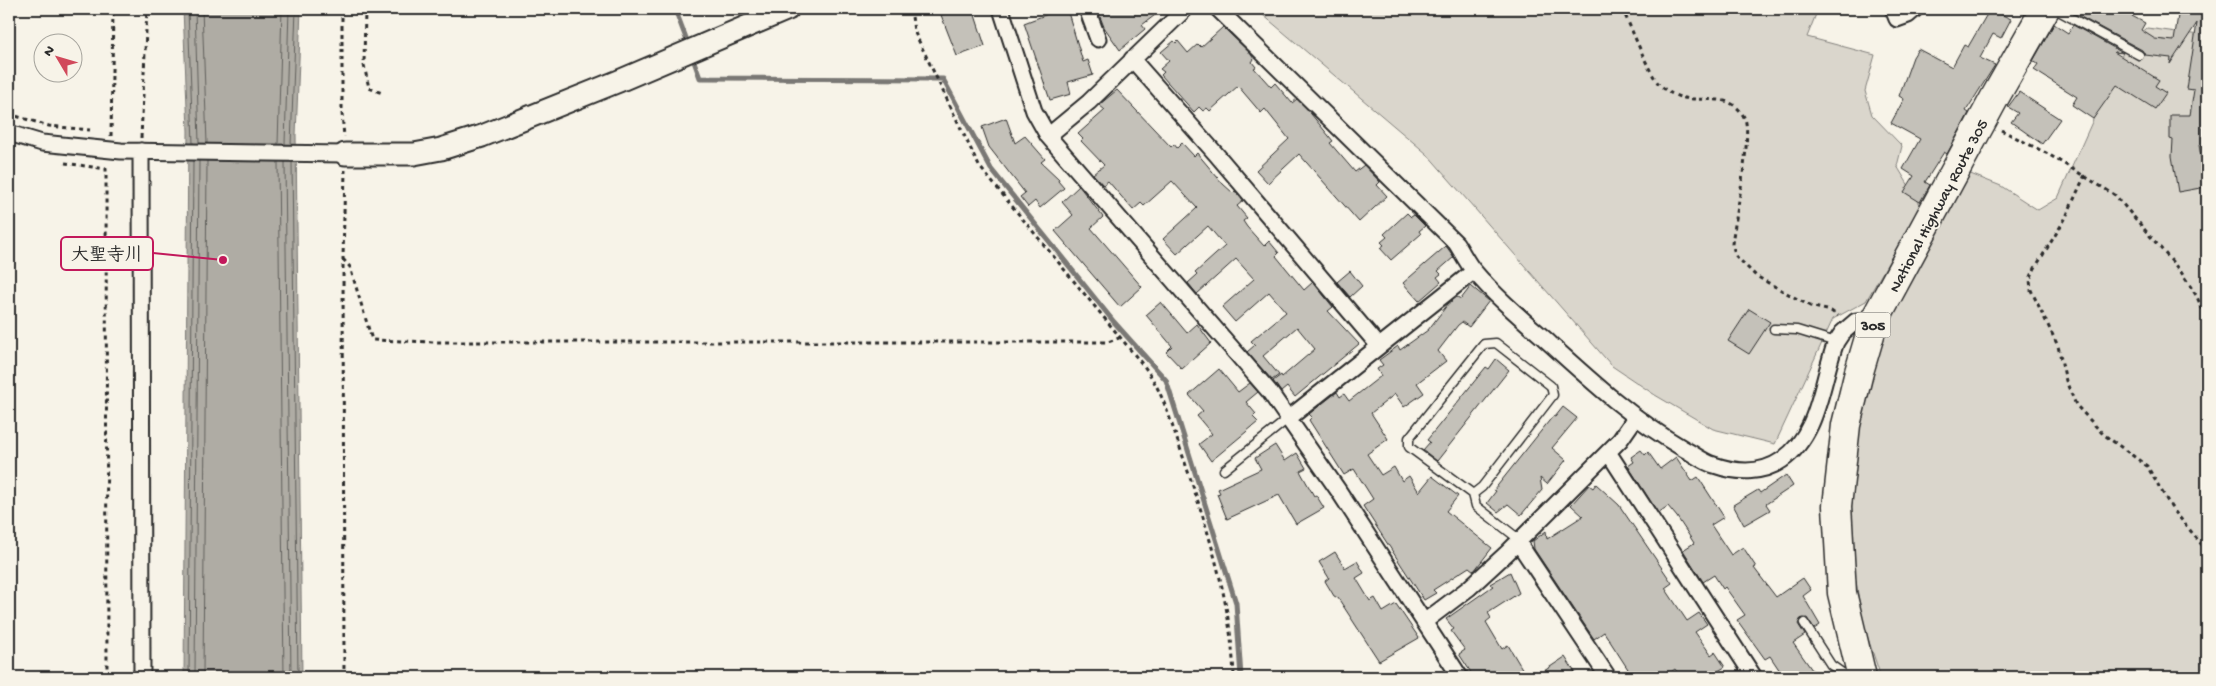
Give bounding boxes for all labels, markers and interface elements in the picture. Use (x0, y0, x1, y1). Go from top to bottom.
north arrow (32, 32, 82, 82)
text: N (40, 43, 59, 60)
street label: National Highway Route 305 (1886, 117, 1994, 296)
callout: 大聖寺川 (61, 237, 153, 270)
text: 大聖寺川 (71, 245, 143, 267)
road number: 305 (1856, 312, 1890, 338)

